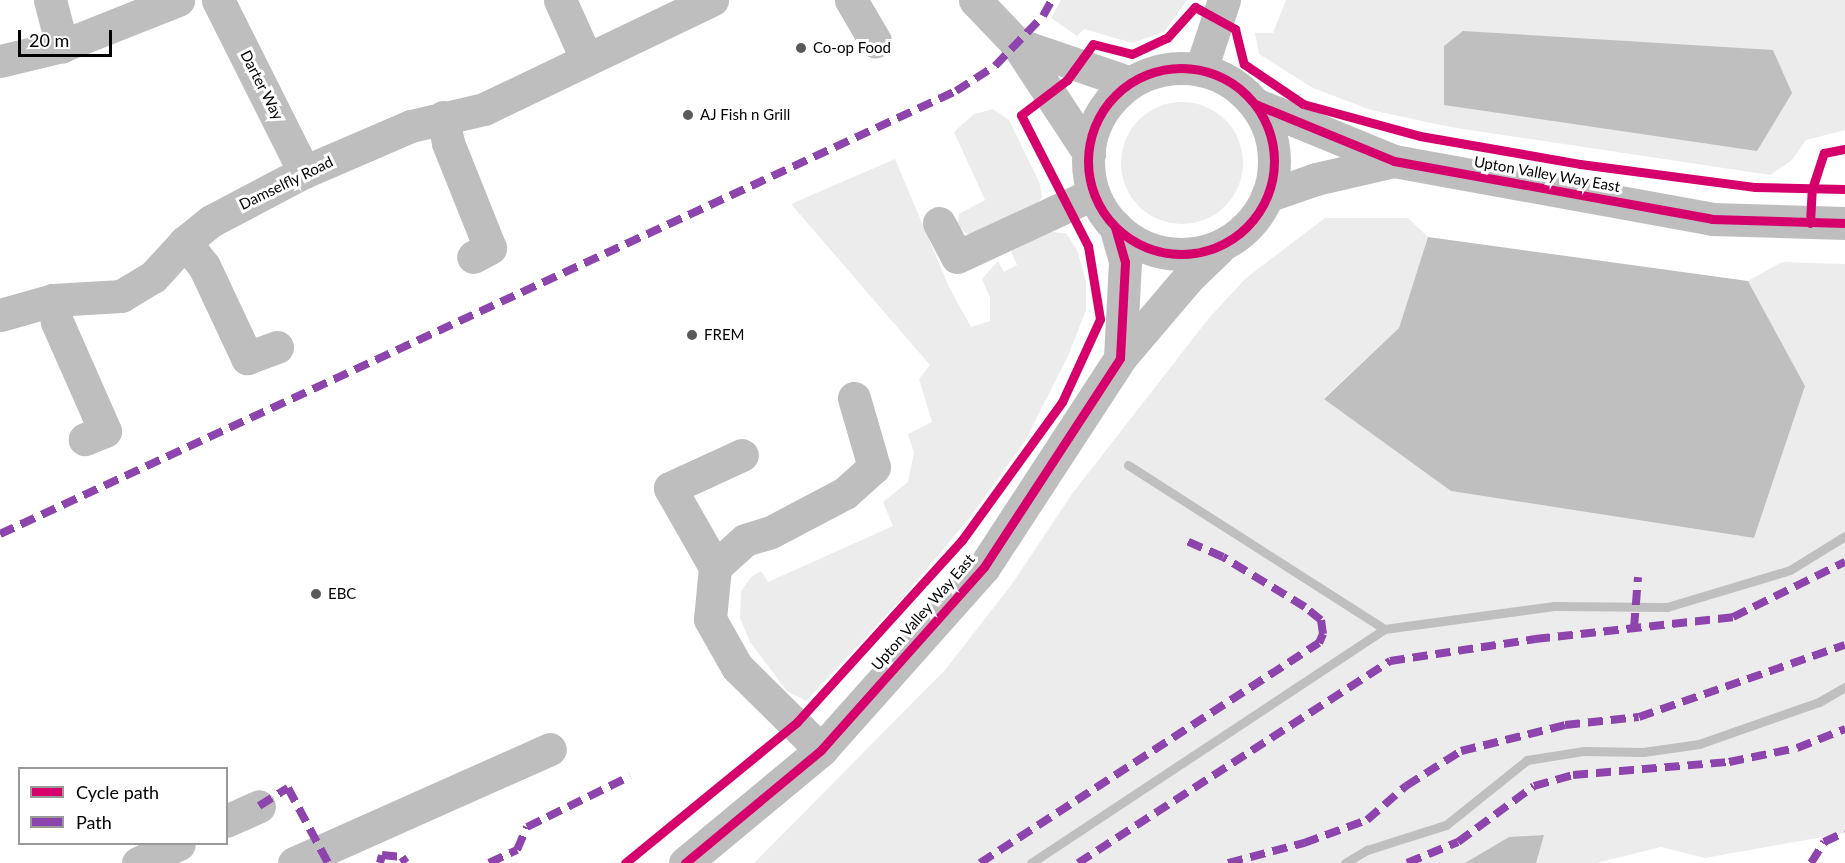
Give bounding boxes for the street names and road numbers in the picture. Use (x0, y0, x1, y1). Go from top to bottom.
street label: Darter Way (237, 47, 287, 123)
street label: Damselfly Road (236, 152, 336, 214)
street label: Upton Valley Way East (1472, 152, 1622, 196)
street label: Upton Valley Way East (867, 550, 979, 674)

